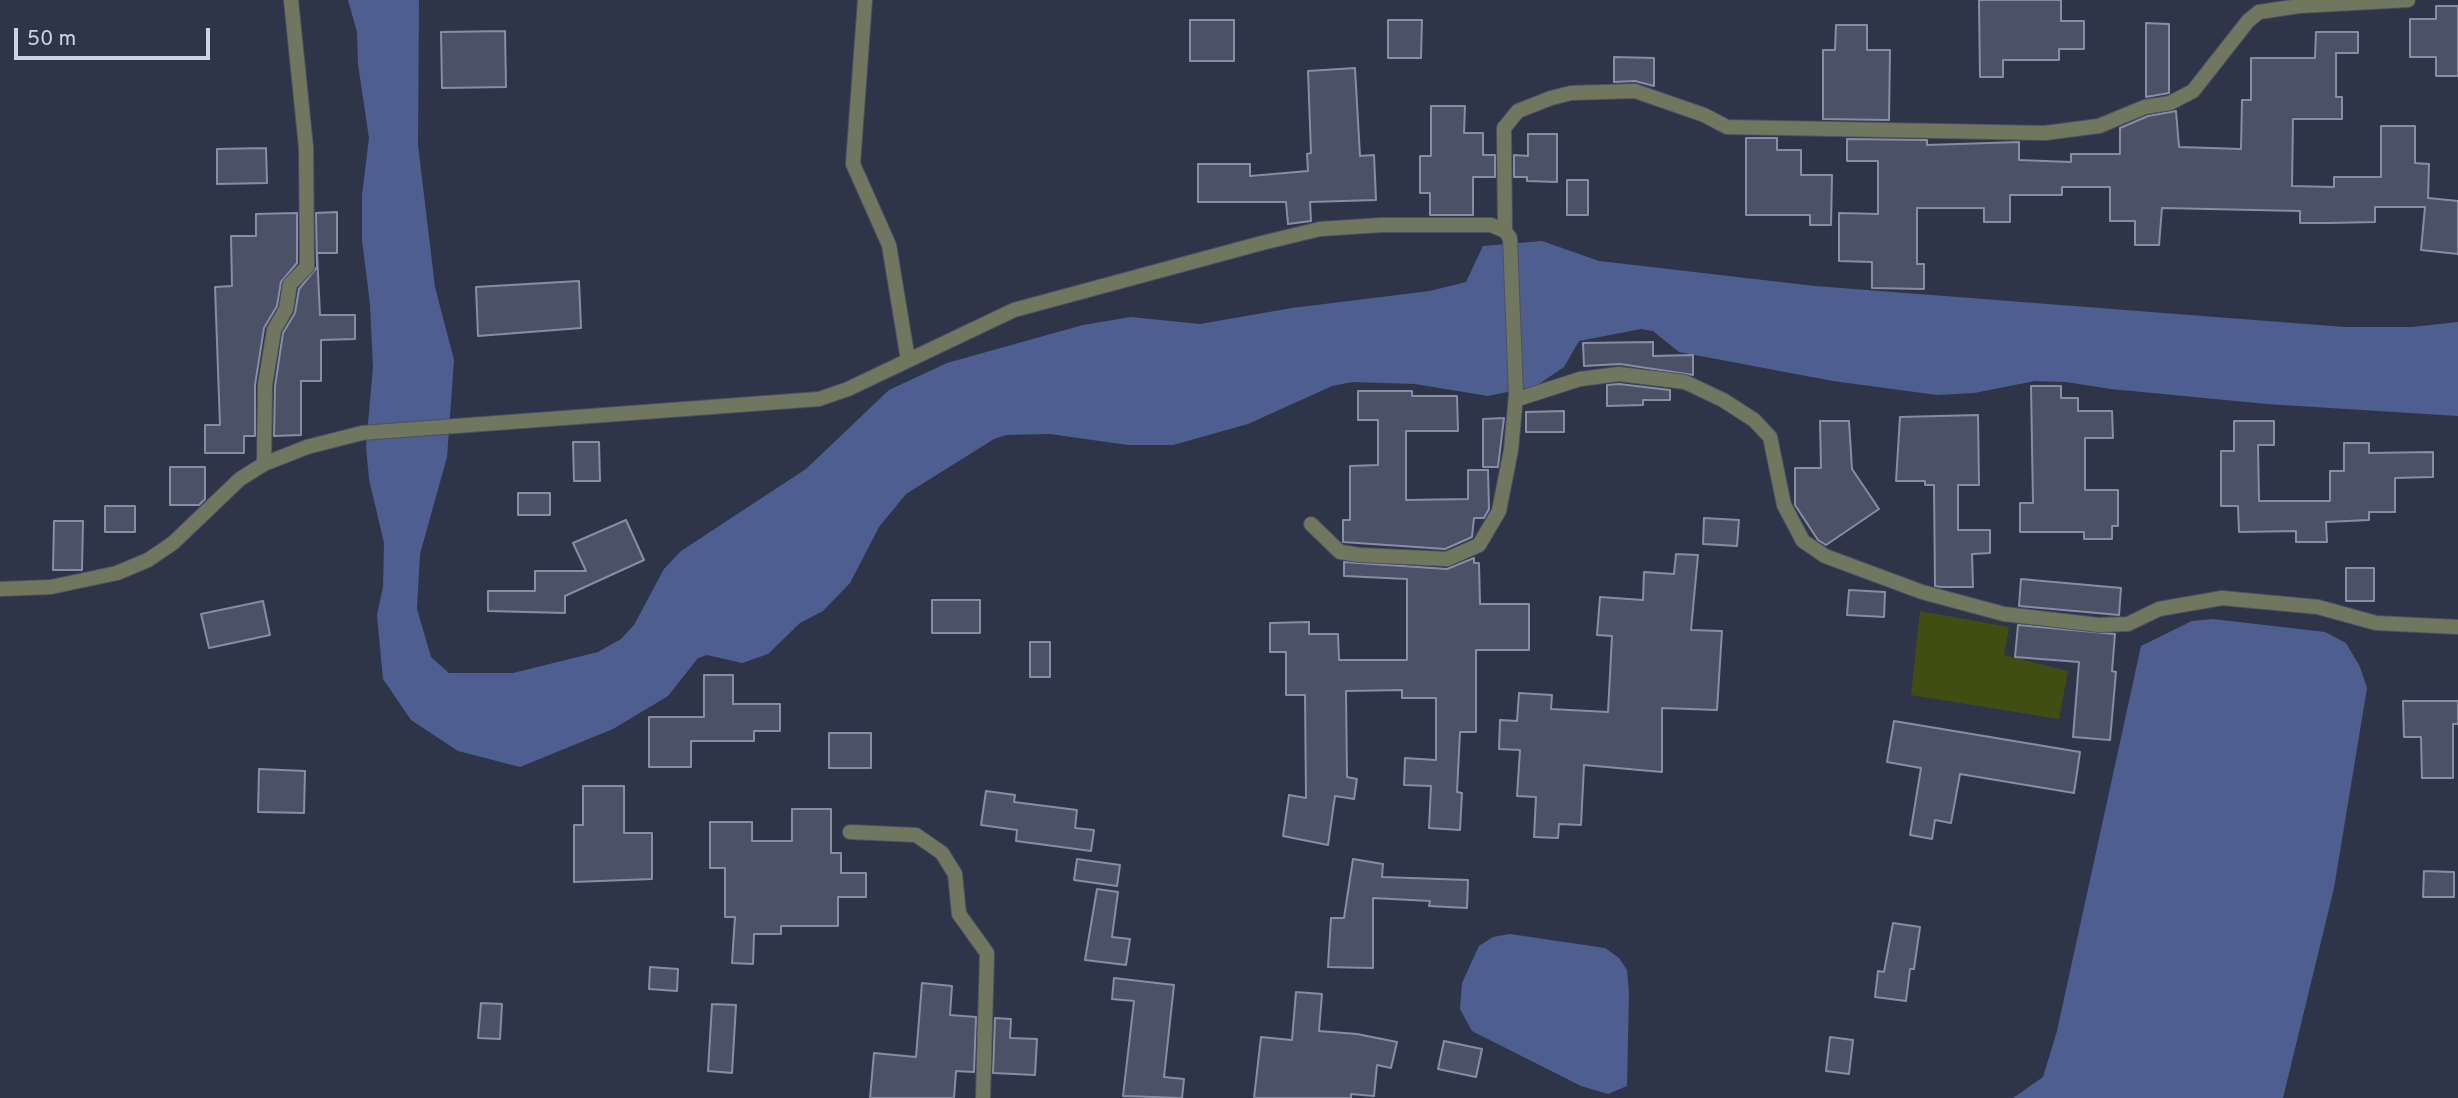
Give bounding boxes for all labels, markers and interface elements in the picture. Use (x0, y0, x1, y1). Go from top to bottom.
scale bar (18, 14, 214, 58)
text: 50 m (27, 26, 76, 53)

